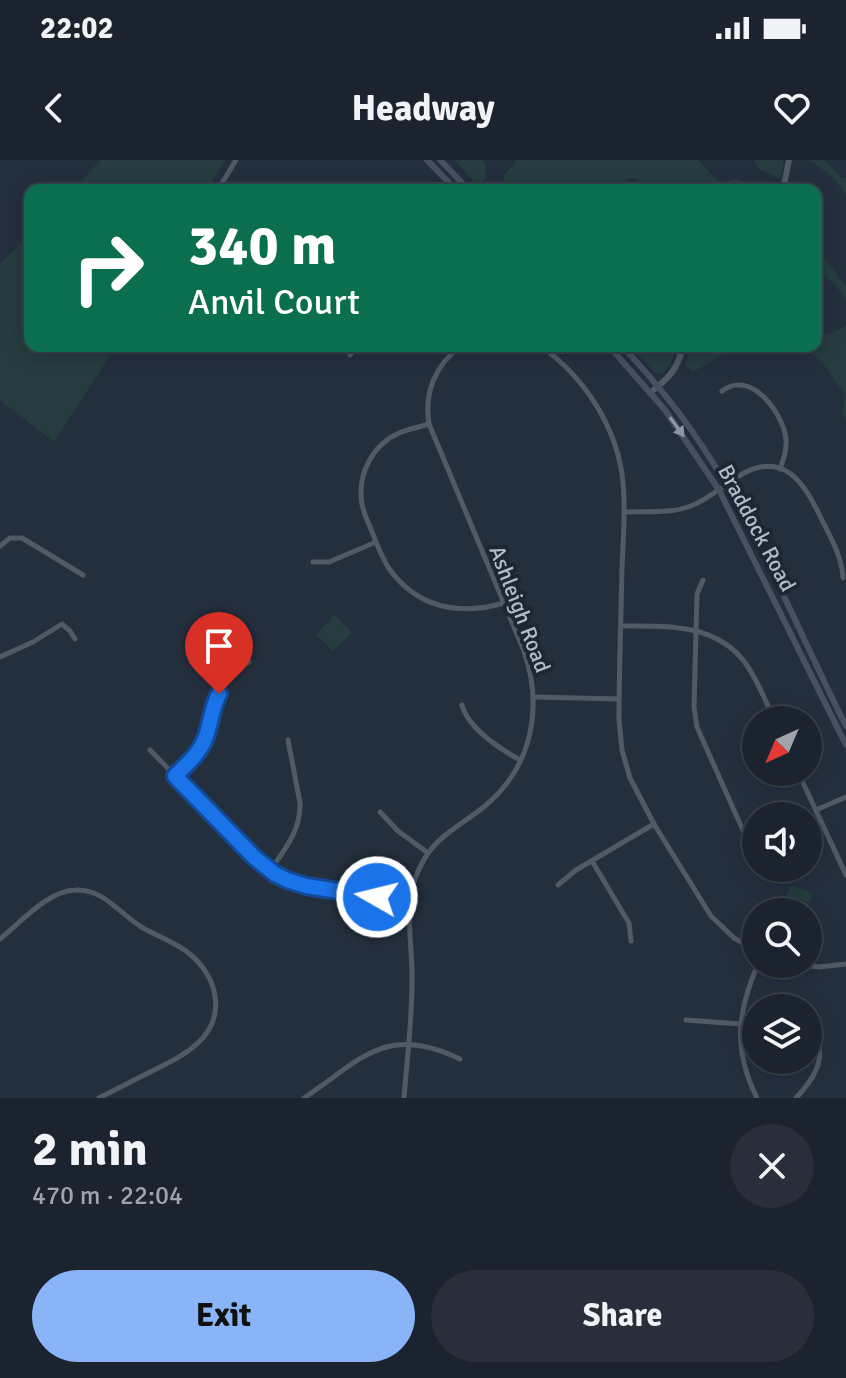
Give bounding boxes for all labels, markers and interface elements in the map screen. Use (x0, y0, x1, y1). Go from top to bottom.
text: 22:02 (40, 10, 114, 47)
icon: back (32, 86, 76, 130)
text: Headway (351, 86, 495, 131)
icon: heart (770, 86, 814, 130)
text: 340 m (188, 211, 336, 280)
icon: right (56, 216, 160, 320)
text: Anvil Court (188, 280, 360, 325)
one-way arrow (669, 416, 685, 438)
street label: Braddock Road (712, 460, 802, 596)
street label: Ashleigh Road (483, 542, 557, 676)
pin (185, 612, 253, 694)
icon: arrive (197, 624, 241, 668)
north arrow (742, 706, 822, 786)
map controls (742, 706, 822, 1074)
button: sound (742, 802, 822, 882)
position arrow (335, 855, 419, 939)
button: search (742, 898, 822, 978)
button: layers (742, 994, 822, 1074)
text: 2 min (32, 1120, 148, 1179)
button: close (730, 1124, 814, 1208)
text: 470 m · 22:04 (32, 1180, 183, 1212)
button: Exit (32, 1270, 415, 1362)
button: Share (431, 1270, 814, 1362)

